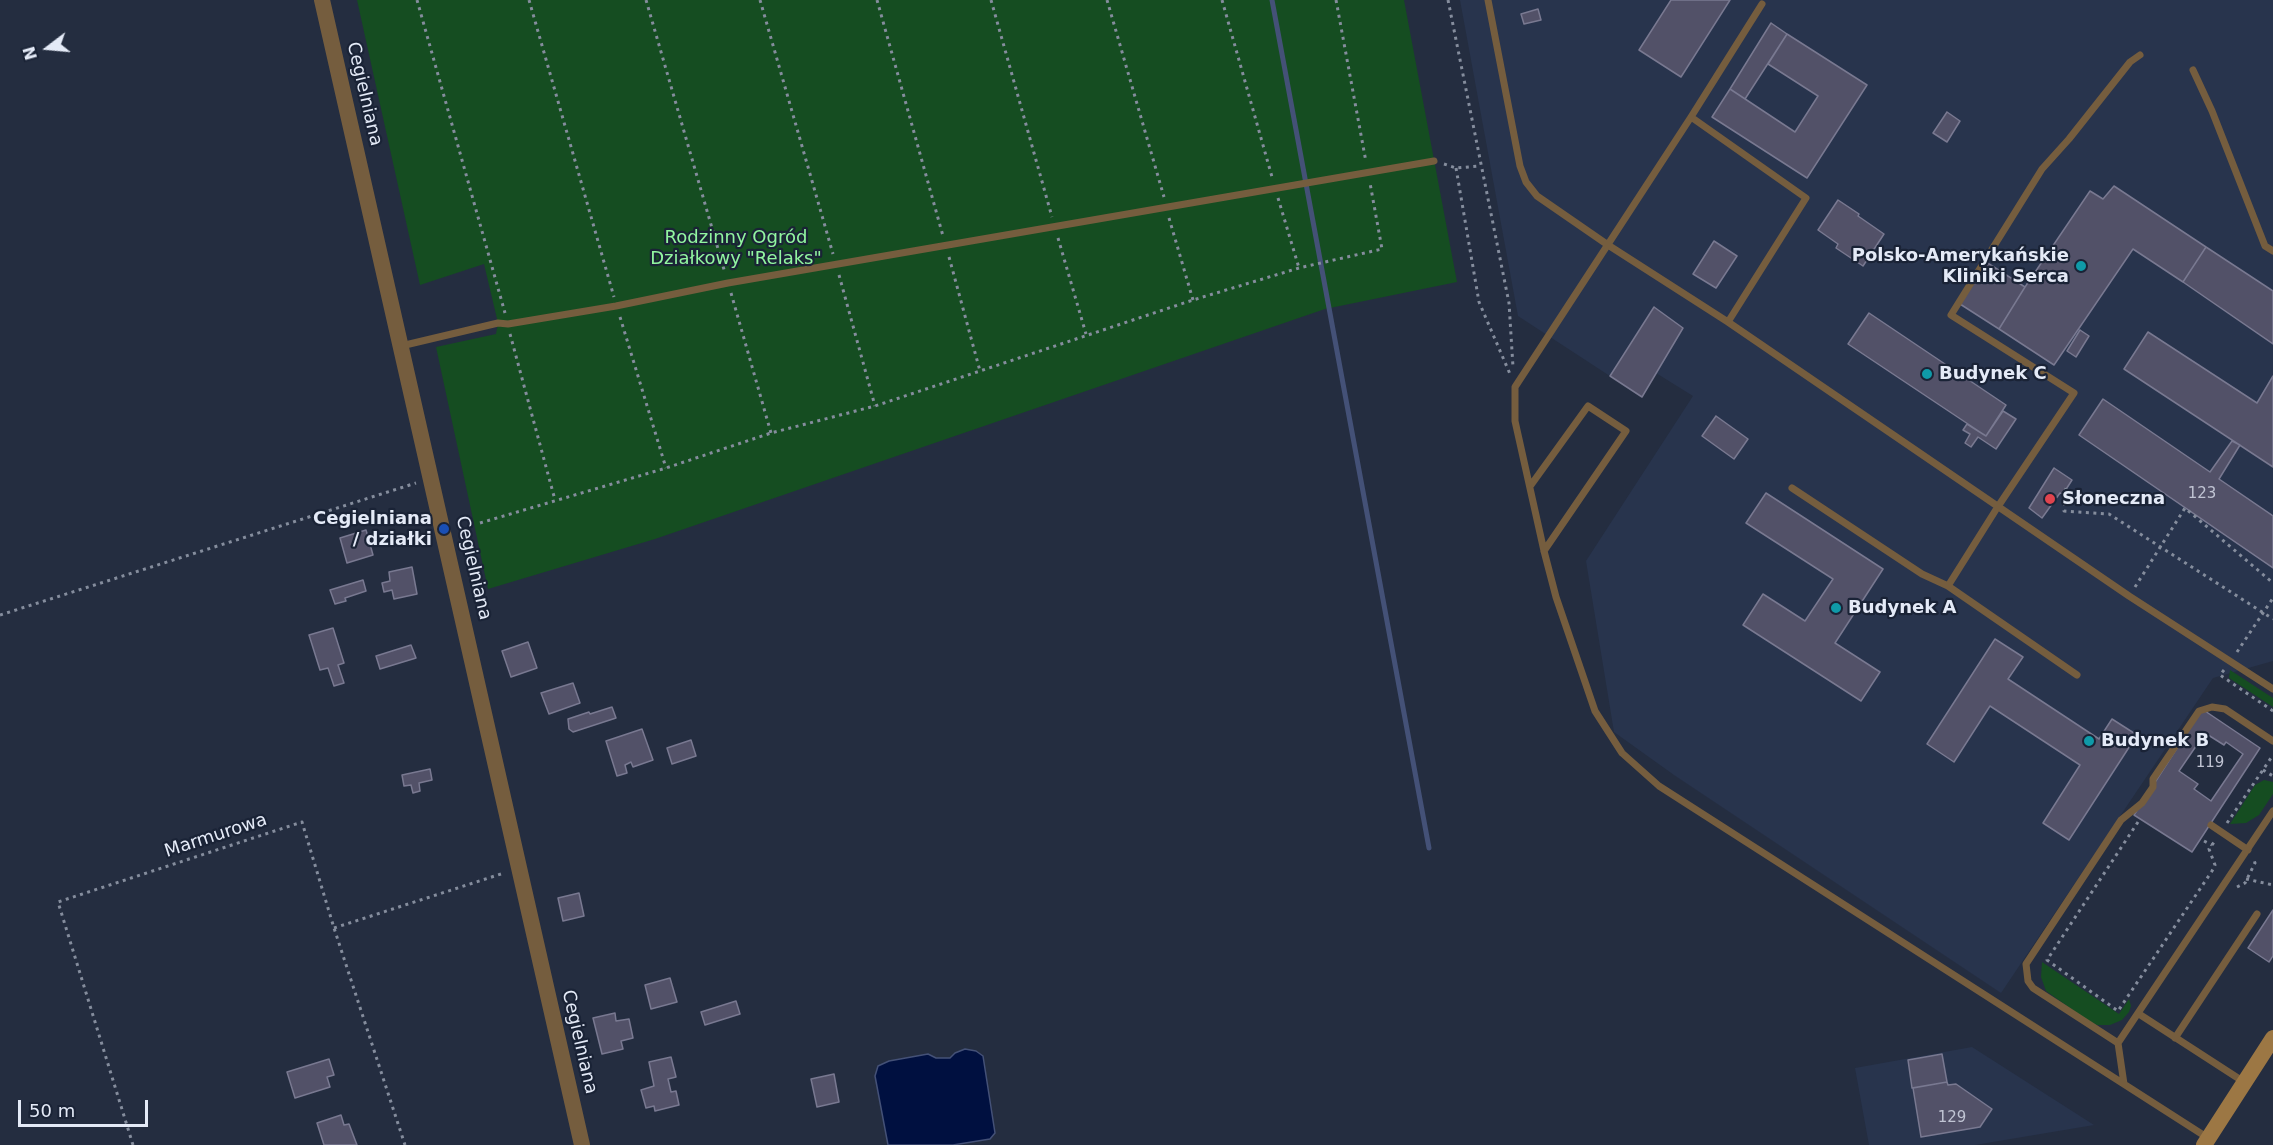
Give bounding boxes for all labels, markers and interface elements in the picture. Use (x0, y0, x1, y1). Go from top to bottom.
north arrow (18, 18, 78, 78)
street label: Cegielniana (342, 40, 386, 148)
text: N (19, 44, 41, 62)
park label: Rodzinny Ogród Działkowy "Relaks" (650, 227, 822, 270)
place label: Polsko-Amerykańskie Kliniki Serca (1852, 245, 2069, 288)
marker: Polsko-Amerykańskie Kliniki Serca (2074, 259, 2088, 273)
place label: Budynek C (1939, 363, 2047, 385)
marker: Budynek C (1920, 367, 1934, 381)
house number: 123 (2188, 485, 2216, 503)
place label: Słoneczna (2062, 488, 2165, 510)
marker: Słoneczna (2043, 492, 2057, 506)
place label: Cegielniana / działki (313, 508, 432, 550)
street label: Cegielniana (451, 514, 495, 622)
marker: Cegielniana / działki (437, 522, 451, 536)
place label: Budynek A (1848, 597, 1956, 619)
marker: Budynek A (1829, 601, 1843, 615)
place label: Budynek B (2101, 730, 2209, 752)
marker: Budynek B (2082, 734, 2096, 748)
house number: 119 (2196, 754, 2224, 772)
street label: Marmurowa (162, 809, 270, 863)
street label: Cegielniana (557, 988, 601, 1096)
scale bar (21, 1088, 152, 1126)
text: 50 m (29, 1100, 75, 1121)
house number: 129 (1938, 1109, 1966, 1127)

